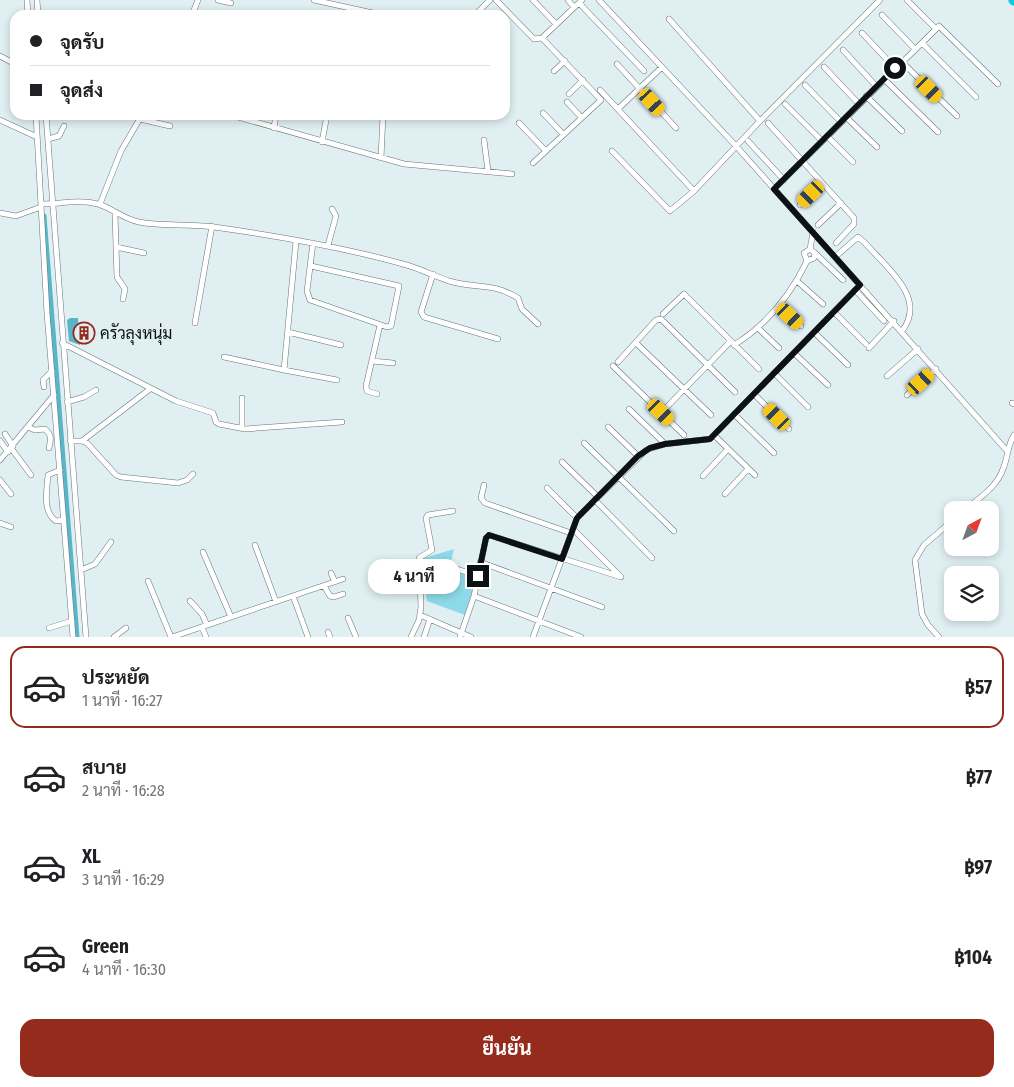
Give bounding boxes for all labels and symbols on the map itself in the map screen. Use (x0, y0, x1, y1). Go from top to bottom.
route start (884, 57, 906, 79)
car (913, 73, 944, 105)
car (636, 86, 667, 118)
car (795, 178, 826, 210)
car (773, 300, 806, 332)
building icon: ครัวลุงหนุ่ม (72, 321, 96, 345)
place label: ครัวลุงหนุ่ม (100, 323, 172, 345)
car (904, 366, 937, 398)
car (644, 396, 677, 428)
car (761, 401, 792, 433)
north arrow (944, 501, 999, 556)
callout: 4 นาที (368, 558, 460, 594)
route end (467, 565, 489, 587)

